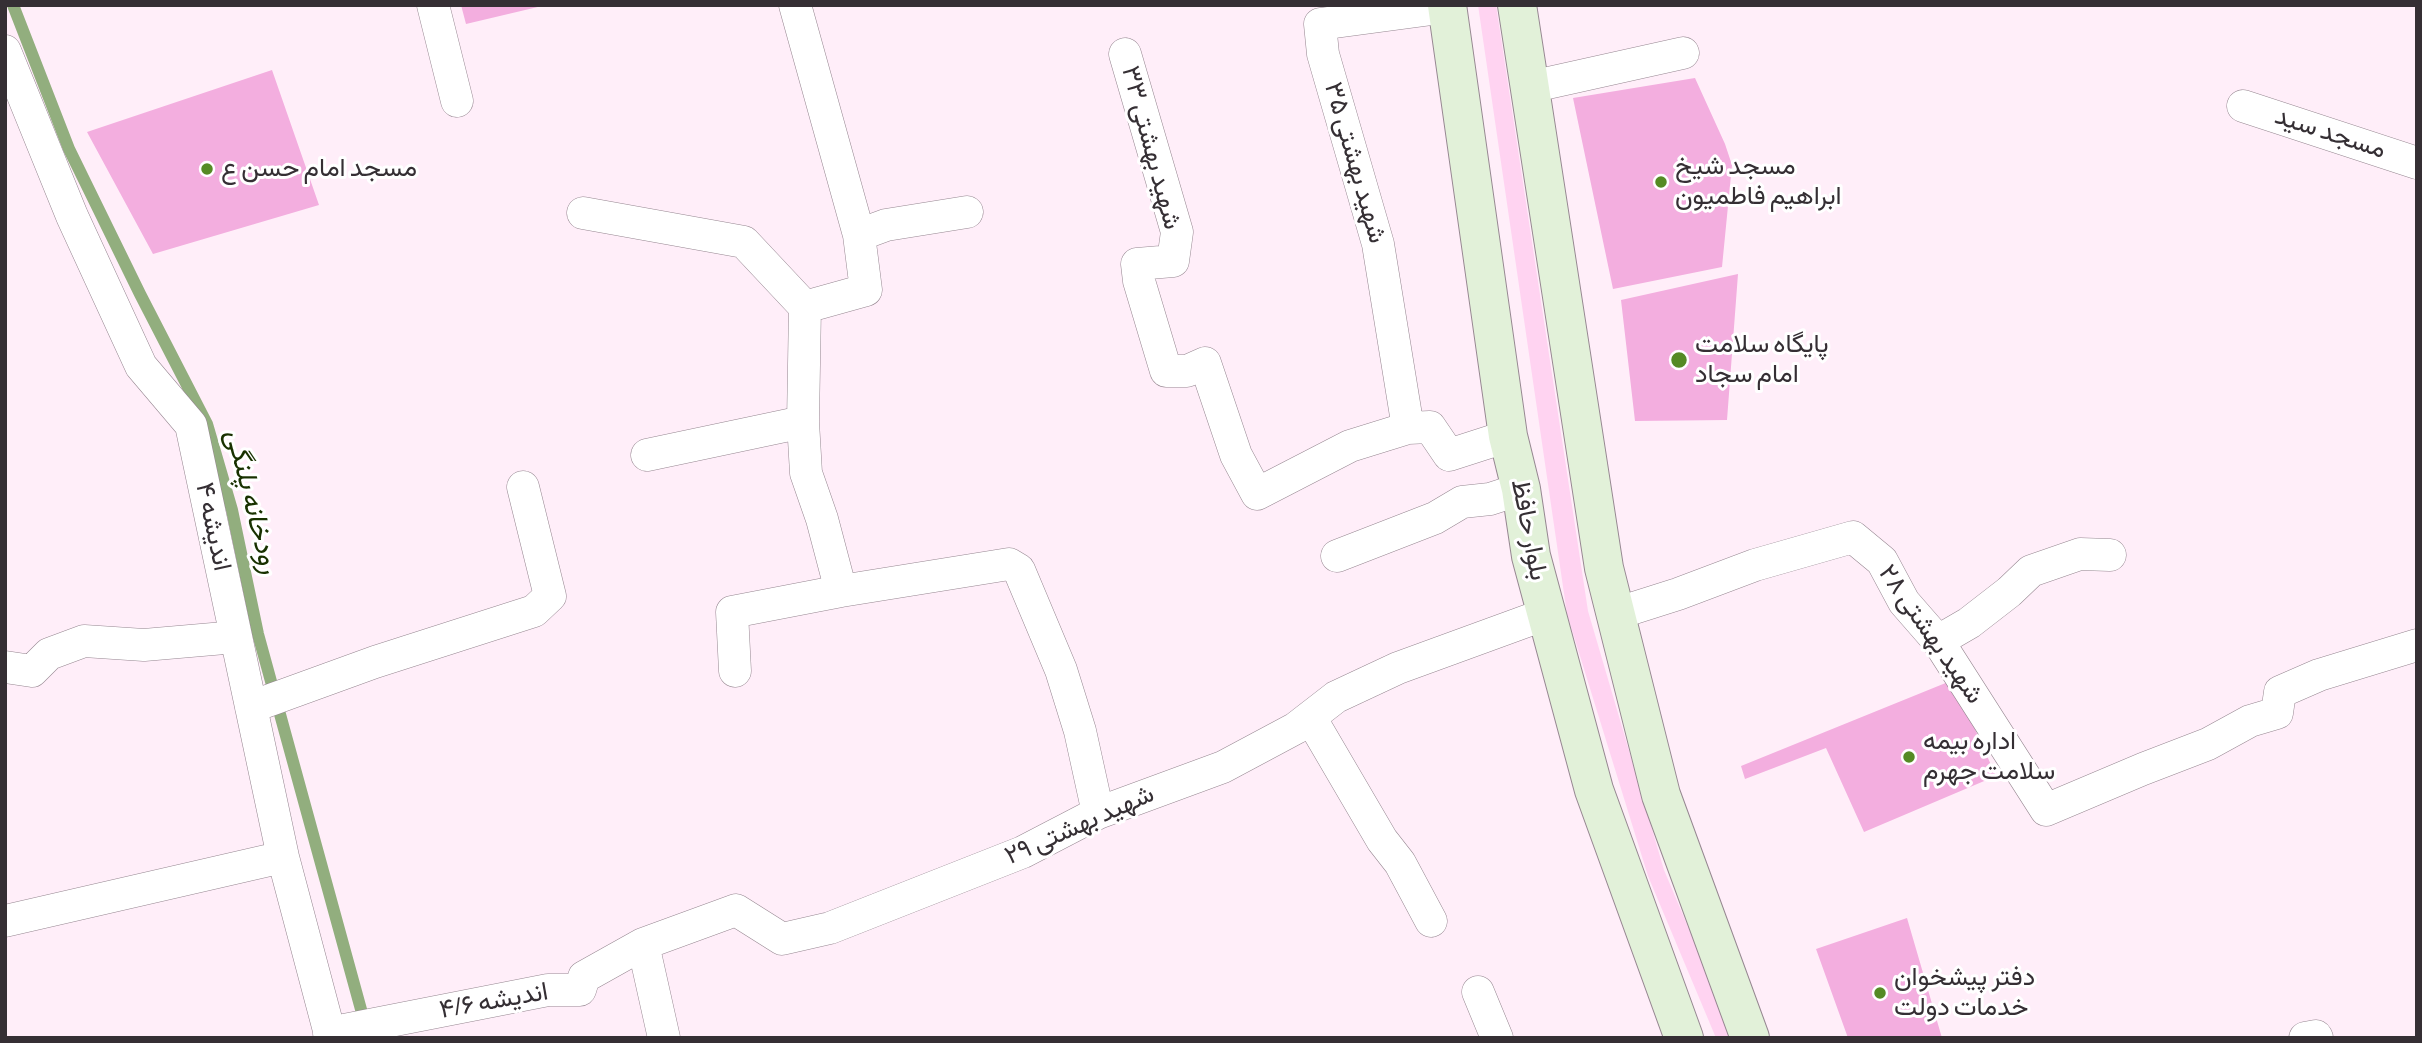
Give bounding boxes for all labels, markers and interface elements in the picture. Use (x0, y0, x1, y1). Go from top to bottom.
street label: شهید بهشتی ۳۳ (1113, 63, 1187, 233)
street label: شهید بهشتی ۳۵ (1316, 79, 1392, 247)
street label: مسجد سید (2270, 101, 2390, 167)
place label: مسجد شیخ ابراهیم فاطمیون (1675, 151, 1842, 212)
place label: مسجد امام حسن ع (221, 153, 417, 185)
marker: مسجد امام حسن ع (199, 161, 215, 177)
marker: مسجد شیخ ابراهیم فاطمیون (1653, 174, 1669, 190)
place label: پایگاه سلامت امام سجاد (1695, 329, 1829, 390)
marker: پایگاه سلامت امام سجاد (1669, 350, 1689, 370)
water label: رودخانه پلنگی (217, 426, 285, 578)
street label: بلوار حافظ (1503, 477, 1553, 583)
street label: اندیشه ۴ (187, 480, 237, 574)
street label: شهید بهشتی ۲۸ (1871, 559, 1989, 711)
place label: اداره بیمه سلامت جهرم (1923, 726, 2055, 788)
marker: اداره بیمه سلامت جهرم (1901, 749, 1917, 765)
street label: شهید بهشتی ۲۹ (1001, 779, 1159, 873)
place label: دفتر پیشخوان خدمات دولت (1894, 962, 2035, 1024)
street label: اندیشه ۴/۶ (437, 977, 551, 1027)
marker: دفتر پیشخوان خدمات دولت (1872, 985, 1888, 1001)

